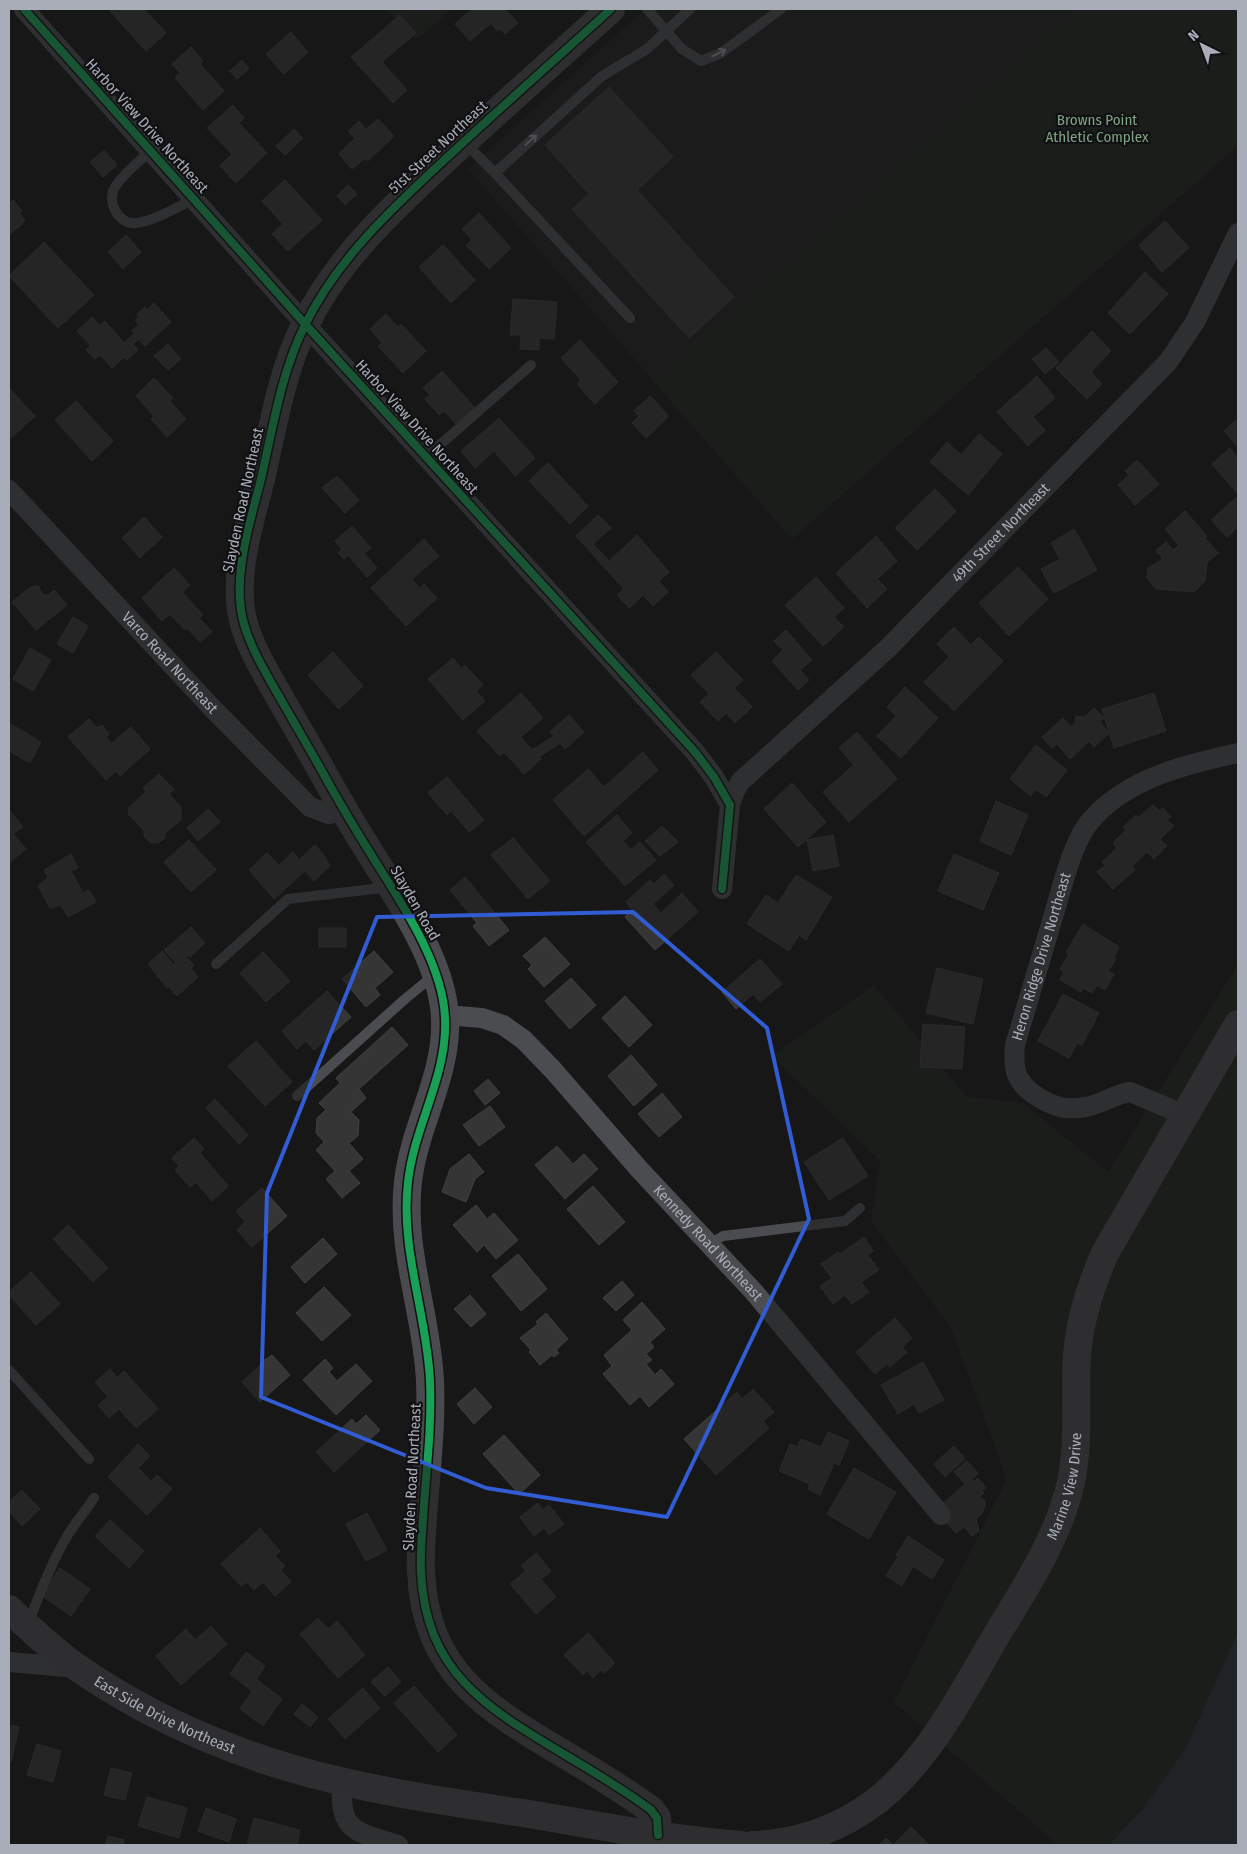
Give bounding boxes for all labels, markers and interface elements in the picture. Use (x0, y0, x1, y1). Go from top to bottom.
north arrow (1177, 20, 1227, 70)
text: N (1185, 27, 1202, 45)
one-way arrow (711, 48, 726, 58)
street label: Harbor View Drive Northeast (82, 55, 212, 197)
street label: 51st Street Northeast (385, 97, 491, 197)
park label: Browns Point Athletic Complex (1045, 111, 1149, 146)
one-way arrow (524, 134, 537, 146)
street label: Harbor View Drive Northeast (352, 356, 482, 498)
street label: Slayden Road Northeast (219, 426, 267, 574)
street label: 49th Street Northeast (948, 479, 1053, 586)
street label: Varco Road Northeast (118, 608, 222, 717)
street label: Slayden Road (386, 863, 444, 943)
street label: Heron Ridge Drive Northeast (1008, 870, 1075, 1043)
street label: Kennedy Road Northeast (649, 1181, 767, 1305)
street label: Slayden Road Northeast (399, 1403, 425, 1551)
street label: Marine View Drive (1043, 1432, 1085, 1543)
street label: East Side Drive Northeast (91, 1672, 238, 1758)

